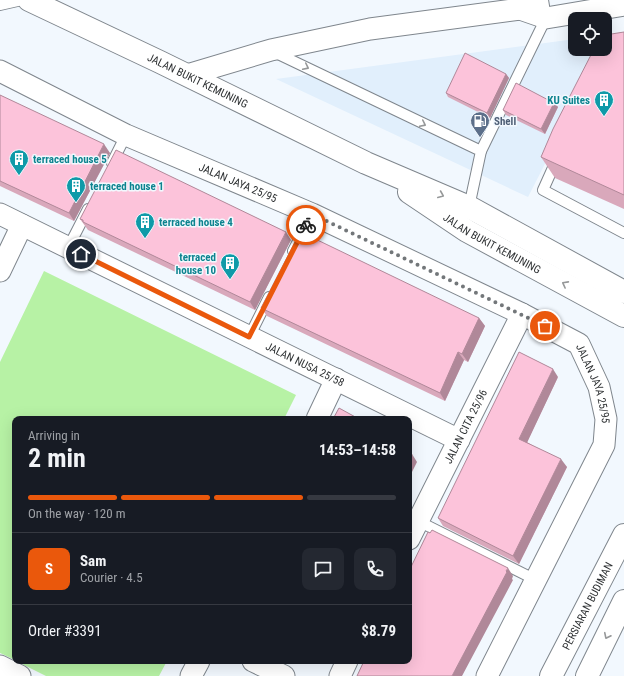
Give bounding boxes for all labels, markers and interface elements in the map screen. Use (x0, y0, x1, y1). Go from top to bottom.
map controls (568, 12, 612, 56)
button: locate (568, 12, 612, 56)
street label: JALAN BUKIT KEMUNING (145, 51, 250, 111)
one-way arrow (301, 62, 309, 70)
building icon: KU Suites (593, 89, 615, 117)
place label: KU Suites (547, 94, 590, 107)
fuel station icon: Shell (469, 110, 491, 138)
place label: Shell (494, 115, 516, 128)
one-way arrow (419, 119, 426, 127)
building icon: terraced house 5 (8, 148, 30, 176)
place label: terraced house 5 (33, 153, 107, 166)
street label: JALAN JAYA 25/95 (197, 160, 279, 205)
building icon: terraced house 1 (65, 175, 87, 203)
place label: terraced house 1 (90, 180, 164, 193)
one-way arrow (436, 190, 444, 198)
courier (286, 205, 326, 245)
building icon: terraced house 4 (134, 211, 156, 239)
street label: JALAN BUKIT KEMUNING (441, 211, 543, 276)
icon: bike (295, 214, 317, 236)
place label: terraced house 4 (159, 216, 233, 229)
pin (64, 237, 98, 271)
icon: home (70, 243, 92, 265)
place label: terraced house 10 (176, 251, 216, 277)
building icon: terraced house 10 (219, 252, 241, 280)
one-way arrow (562, 281, 569, 289)
pin (528, 309, 562, 343)
icon: bag (534, 315, 556, 337)
street label: JALAN NUSA 25/58 (264, 339, 346, 389)
street label: JALAN JAYA 25/95 (573, 342, 613, 424)
street label: JALAN CITA 25/96 (441, 387, 490, 466)
text: Arriving in (28, 428, 80, 443)
text: 14:53–14:58 (319, 441, 396, 459)
text: 2 min (28, 443, 86, 473)
text: On the way · 120 m (28, 506, 125, 521)
button: chat (302, 548, 344, 590)
button: phone (354, 548, 396, 590)
text: Sam (80, 552, 106, 570)
text: S (45, 560, 53, 578)
street label: PERSIARAN BUDIMAN (559, 560, 615, 652)
text: Courier · 4.5 (80, 570, 143, 585)
text: Order #3391 (28, 622, 102, 640)
text: $8.79 (361, 622, 396, 640)
one-way arrow (604, 632, 612, 639)

